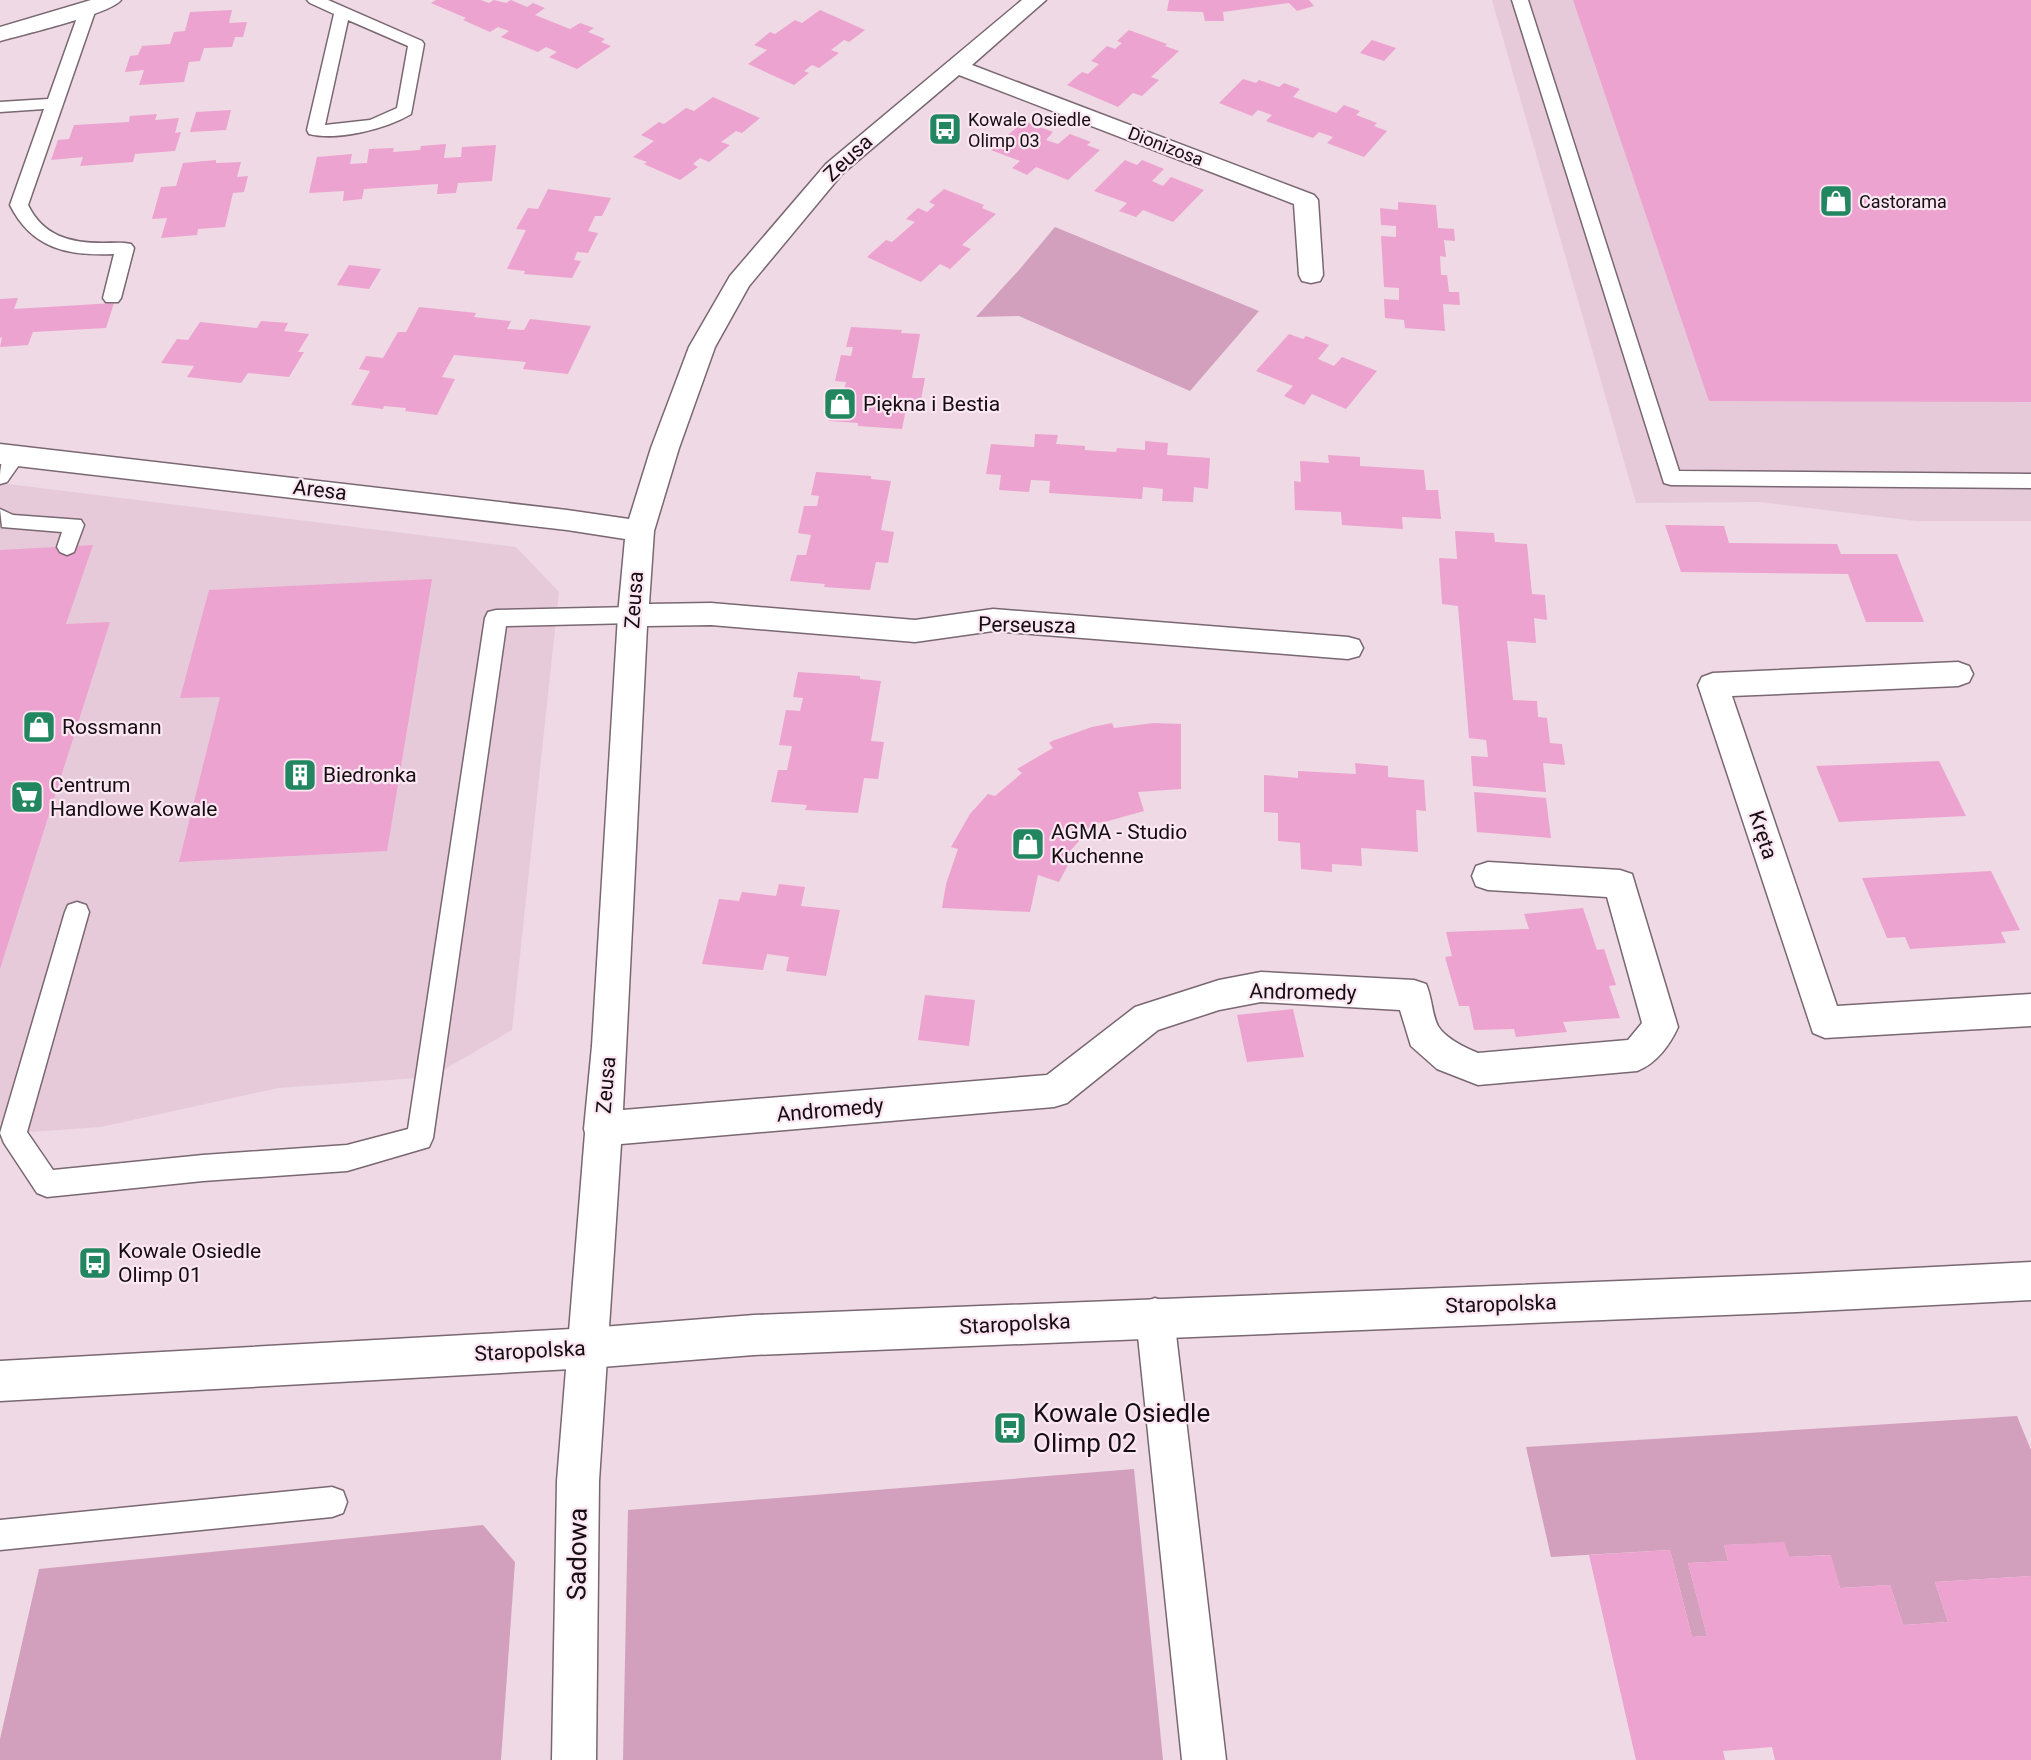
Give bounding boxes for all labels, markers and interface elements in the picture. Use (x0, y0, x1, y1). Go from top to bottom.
place label: Kowale Osiedle Olimp 03 (968, 109, 1091, 151)
bus stop icon: Kowale Osiedle Olimp 03 (927, 111, 963, 147)
street label: Dionizosa (1125, 122, 1207, 170)
street label: Zeusa (819, 130, 877, 186)
shop icon: Castorama (1818, 183, 1854, 219)
place label: Castorama (1859, 191, 1947, 212)
shop icon: Piękna i Bestia (822, 386, 858, 422)
place label: Piękna i Bestia (863, 392, 1000, 416)
street label: Aresa (292, 475, 348, 505)
street label: Zeusa (620, 571, 648, 629)
street label: Perseusza (978, 612, 1076, 638)
shop icon: Rossmann (21, 709, 57, 745)
place label: Rossmann (62, 715, 162, 739)
building icon: Biedronka (282, 757, 318, 793)
place label: Biedronka (323, 763, 417, 787)
place label: Centrum Handlowe Kowale (50, 773, 217, 821)
supermarket icon: Centrum Handlowe Kowale (9, 779, 45, 815)
street label: Kręta (1744, 808, 1782, 862)
place label: AGMA - Studio Kuchenne (1051, 820, 1187, 868)
shop icon: AGMA - Studio Kuchenne (1010, 826, 1046, 862)
street label: Andromedy (1249, 979, 1357, 1005)
street label: Zeusa (592, 1055, 620, 1115)
street label: Andromedy (775, 1093, 885, 1127)
place label: Kowale Osiedle Olimp 01 (118, 1239, 261, 1287)
bus stop icon: Kowale Osiedle Olimp 01 (77, 1245, 113, 1281)
street label: Staropolska (1445, 1290, 1557, 1318)
street label: Staropolska (959, 1309, 1071, 1339)
street label: Staropolska (474, 1336, 586, 1366)
place label: Kowale Osiedle Olimp 02 (1033, 1398, 1210, 1458)
bus stop icon: Kowale Osiedle Olimp 02 (992, 1410, 1028, 1446)
street label: Sadowa (561, 1507, 593, 1601)

